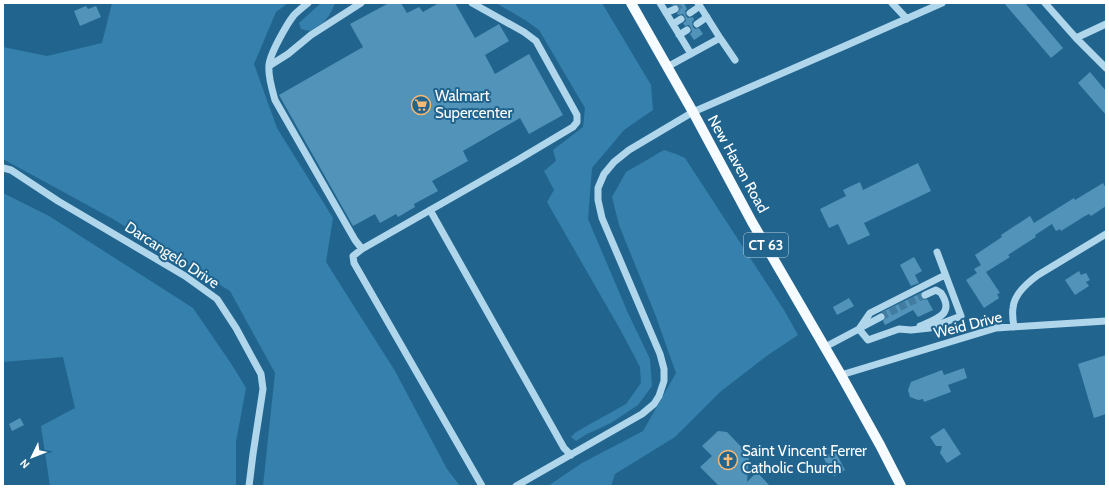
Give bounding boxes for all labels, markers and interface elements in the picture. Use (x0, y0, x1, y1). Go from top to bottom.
place label: Walmart Supercenter (435, 87, 512, 122)
supermarket icon: Walmart Supercenter (410, 94, 432, 116)
street label: New Haven Road (704, 112, 772, 216)
street label: Darcangelo Drive (121, 218, 223, 292)
road number: CT 63 (744, 233, 788, 257)
street label: Weid Drive (932, 308, 1004, 342)
north arrow (12, 437, 52, 477)
place label: Saint Vincent Ferrer Catholic Church (742, 442, 867, 477)
church icon: Saint Vincent Ferrer Catholic Church (717, 449, 739, 471)
text: N (17, 456, 32, 471)

